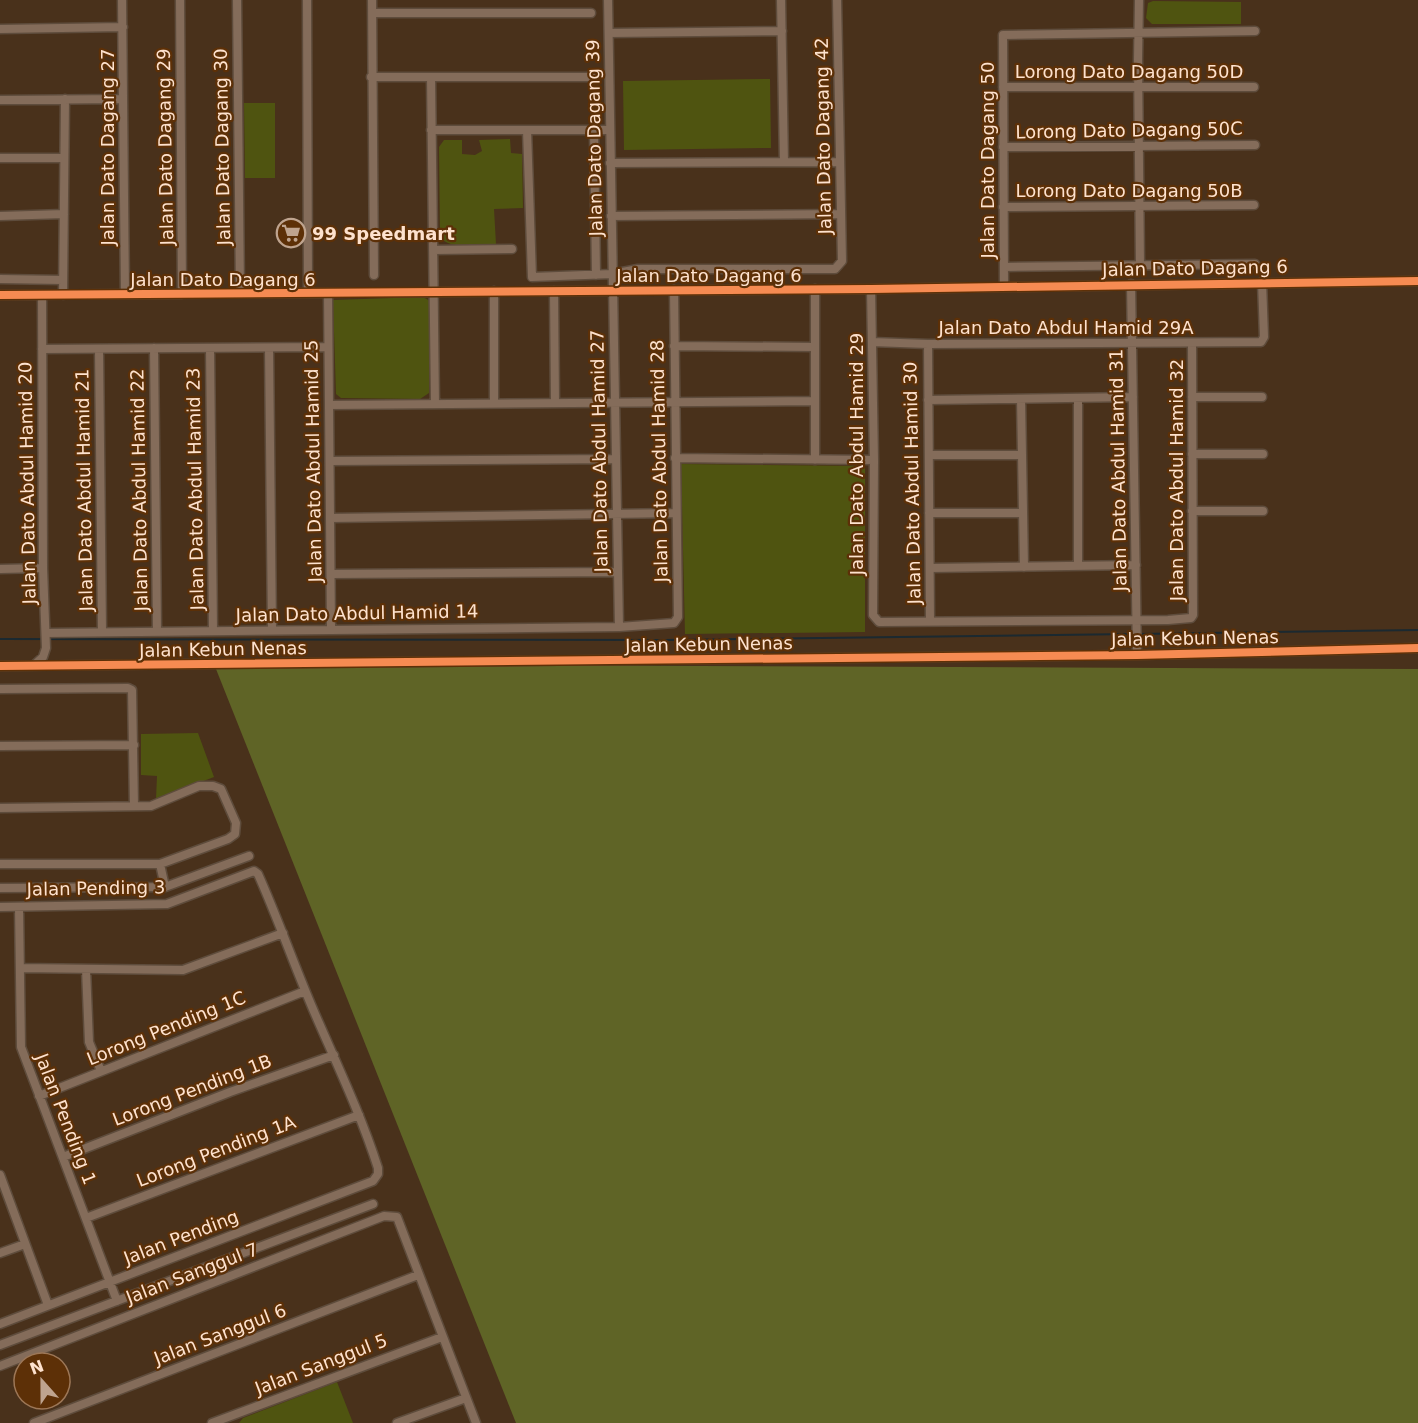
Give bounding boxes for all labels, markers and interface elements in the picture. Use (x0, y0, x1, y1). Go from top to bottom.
street label: Jalan Dato Dagang 42 (811, 37, 835, 236)
street label: Jalan Dato Dagang 39 (582, 39, 606, 238)
street label: Jalan Dato Dagang 29 (153, 48, 177, 247)
street label: Jalan Dato Dagang 30 (210, 48, 234, 247)
street label: Jalan Dato Dagang 27 (97, 49, 118, 247)
street label: Lorong Dato Dagang 50D (1015, 61, 1243, 82)
street label: Jalan Dato Dagang 50 (977, 62, 998, 260)
street label: Lorong Dato Dagang 50C (1015, 118, 1243, 142)
street label: Lorong Dato Dagang 50B (1015, 180, 1243, 201)
supermarket icon: 99 Speedmart (275, 217, 307, 249)
place label: 99 Speedmart (312, 223, 455, 244)
street label: Jalan Dato Dagang 6 (1101, 256, 1288, 280)
street label: Jalan Dato Dagang 6 (615, 265, 802, 286)
street label: Jalan Dato Dagang 6 (129, 269, 316, 290)
street label: Jalan Dato Abdul Hamid 29A (938, 317, 1194, 338)
street label: Jalan Dato Abdul Hamid 27 (586, 330, 612, 573)
street label: Jalan Dato Abdul Hamid 29 (846, 333, 867, 576)
street label: Jalan Dato Abdul Hamid 25 (300, 340, 326, 583)
street label: Jalan Dato Abdul Hamid 28 (646, 340, 672, 583)
street label: Jalan Dato Abdul Hamid 31 (1105, 349, 1131, 592)
street label: Jalan Dato Abdul Hamid 32 (1166, 359, 1187, 602)
street label: Jalan Dato Abdul Hamid 20 (14, 362, 40, 605)
street label: Jalan Dato Abdul Hamid 30 (899, 362, 925, 605)
street label: Jalan Dato Abdul Hamid 23 (182, 368, 208, 611)
street label: Jalan Dato Abdul Hamid 21 (71, 369, 97, 612)
street label: Jalan Dato Abdul Hamid 22 (126, 369, 152, 612)
street label: Jalan Dato Abdul Hamid 14 (235, 600, 478, 626)
street label: Jalan Kebun Nenas (1110, 626, 1279, 650)
street label: Jalan Kebun Nenas (624, 632, 793, 656)
street label: Jalan Kebun Nenas (138, 637, 307, 661)
street label: Jalan Pending 3 (26, 876, 165, 900)
street label: Lorong Pending 1C (84, 987, 248, 1069)
street label: Jalan Pending 1 (31, 1050, 101, 1187)
street label: Lorong Pending 1B (109, 1050, 275, 1130)
street label: Lorong Pending 1A (133, 1111, 299, 1191)
street label: Jalan Pending (120, 1205, 241, 1269)
street label: Jalan Sanggul 7 (122, 1238, 261, 1308)
street label: Jalan Sanggul 6 (150, 1299, 289, 1369)
street label: Jalan Sanggul 5 (251, 1329, 390, 1399)
north arrow (12, 1351, 72, 1411)
text: N (27, 1356, 46, 1379)

